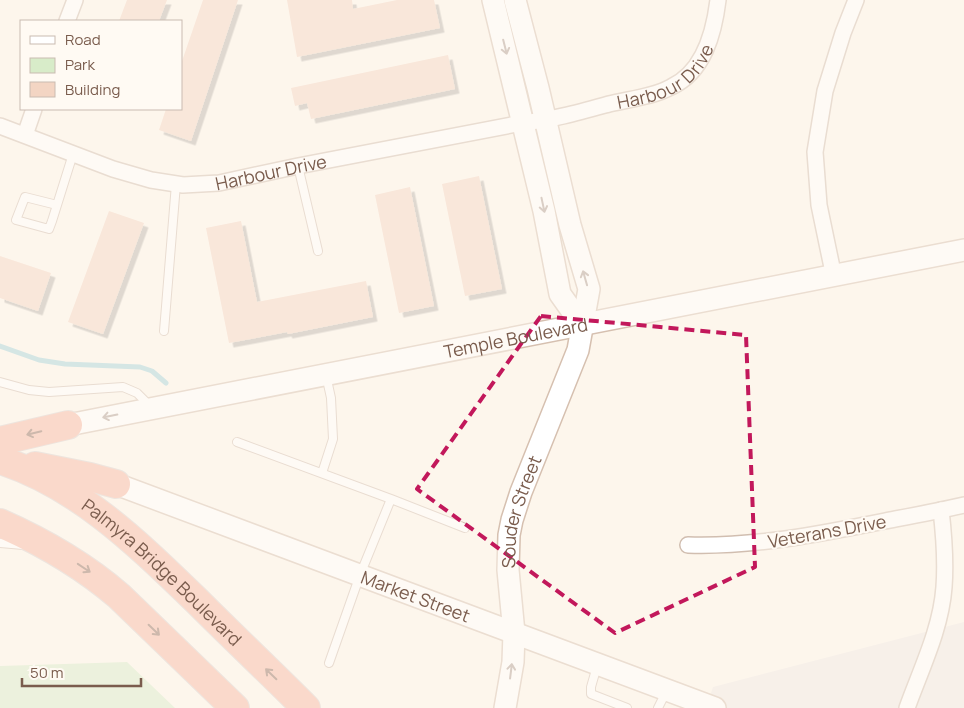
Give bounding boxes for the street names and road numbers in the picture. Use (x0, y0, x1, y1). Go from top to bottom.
street label: Harbour Drive (615, 40, 719, 114)
street label: Harbour Drive (213, 149, 329, 195)
street label: Temple Boulevard (441, 312, 590, 363)
street label: Souder Street (496, 452, 547, 569)
street label: Palmyra Bridge Boulevard (77, 493, 247, 651)
street label: Veterans Drive (766, 509, 888, 553)
street label: Market Street (358, 565, 474, 627)

